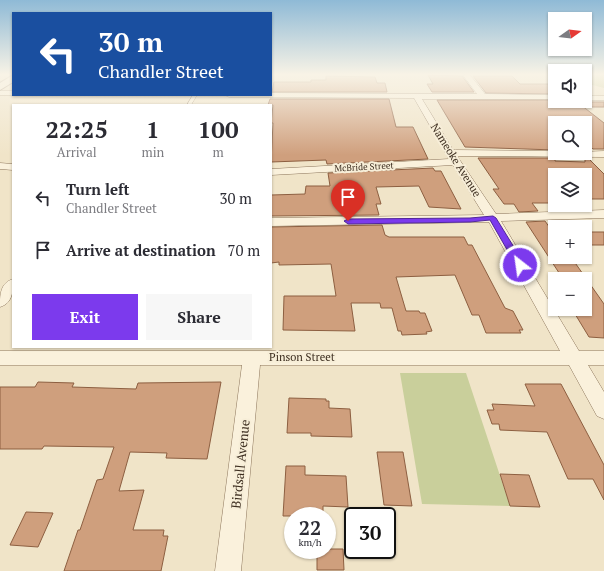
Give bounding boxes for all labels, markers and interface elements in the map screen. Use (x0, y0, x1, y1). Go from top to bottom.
north arrow (548, 12, 592, 56)
map controls (548, 12, 592, 316)
text: 30 m (98, 23, 163, 60)
icon: left (32, 28, 84, 80)
text: Chandler Street (98, 59, 224, 83)
button: sound (548, 64, 592, 108)
text: 22:25 (45, 113, 108, 145)
text: 1 (146, 113, 160, 145)
text: 100 (198, 113, 238, 145)
button: search (548, 116, 592, 160)
street label: Nameoke Avenue (428, 121, 485, 200)
text: Arrival (57, 143, 97, 161)
text: min (141, 143, 164, 161)
text: m (213, 143, 224, 161)
street label: McBride Street (334, 159, 395, 175)
button: layers (548, 168, 592, 212)
text: Turn left (66, 179, 130, 199)
pin (331, 180, 365, 221)
icon: arrive (337, 186, 359, 208)
icon: left (32, 187, 54, 209)
text: 30 m (219, 188, 252, 208)
text: Chandler Street (66, 199, 157, 217)
button: + (548, 220, 592, 264)
icon: arrive (32, 239, 54, 261)
text: Arrive at destination (66, 240, 216, 260)
text: 70 m (228, 240, 260, 260)
position arrow (499, 244, 541, 286)
button: − (548, 272, 592, 316)
button: Exit (32, 294, 138, 340)
button: Share (146, 294, 252, 340)
street label: Pinson Street (269, 350, 335, 364)
street label: Birdsall Avenue (226, 419, 254, 509)
speed limit sign: 30 (344, 507, 396, 559)
text: 22 (299, 514, 321, 541)
text: km/h (298, 536, 322, 549)

